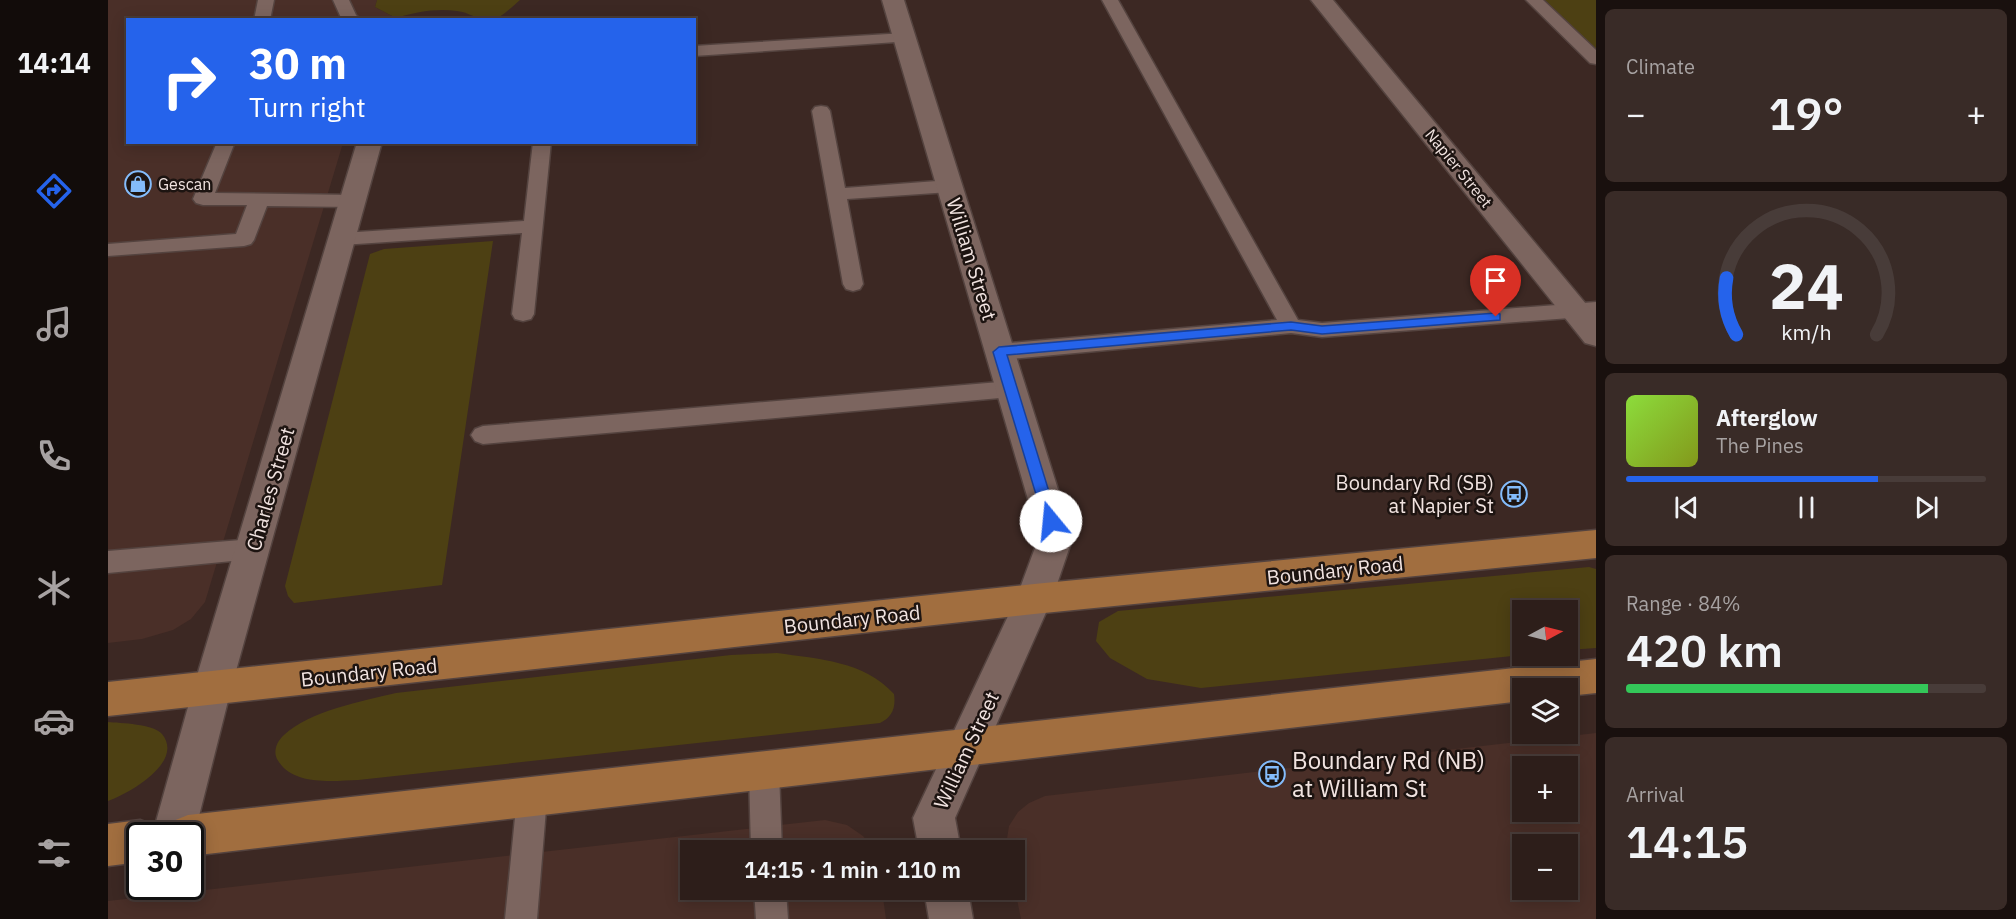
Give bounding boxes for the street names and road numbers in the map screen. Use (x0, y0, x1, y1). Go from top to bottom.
street label: Napier Street (1421, 125, 1497, 211)
street label: William Street (941, 195, 1003, 323)
street label: Charles Street (239, 424, 301, 554)
street label: Boundary Road (1265, 549, 1405, 591)
street label: Boundary Road (782, 598, 922, 640)
street label: Boundary Road (299, 651, 439, 693)
street label: William Street (927, 687, 1005, 813)

